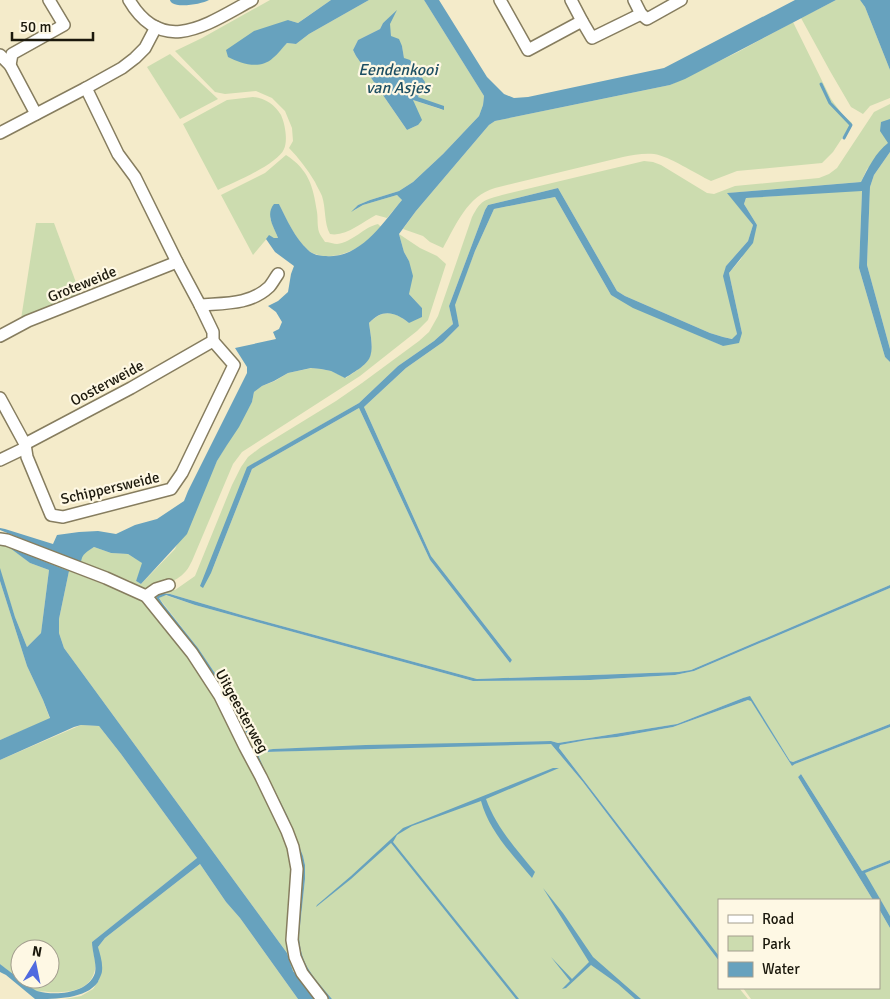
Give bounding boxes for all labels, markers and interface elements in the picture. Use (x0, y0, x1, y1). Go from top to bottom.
scale bar (12, 10, 94, 42)
text: 50 m (20, 18, 51, 36)
water label: Eendenkooi van Asjes (358, 60, 439, 98)
street label: Groteweide (45, 262, 119, 306)
street label: Oosterweide (67, 356, 147, 410)
street label: Schippersweide (59, 468, 161, 508)
street label: Uitgeesterweg (212, 666, 273, 756)
legend (718, 899, 880, 989)
text: Road (762, 910, 794, 928)
text: Park (762, 935, 791, 953)
north arrow (10, 939, 60, 989)
text: N (31, 942, 43, 961)
text: Water (762, 960, 800, 978)

